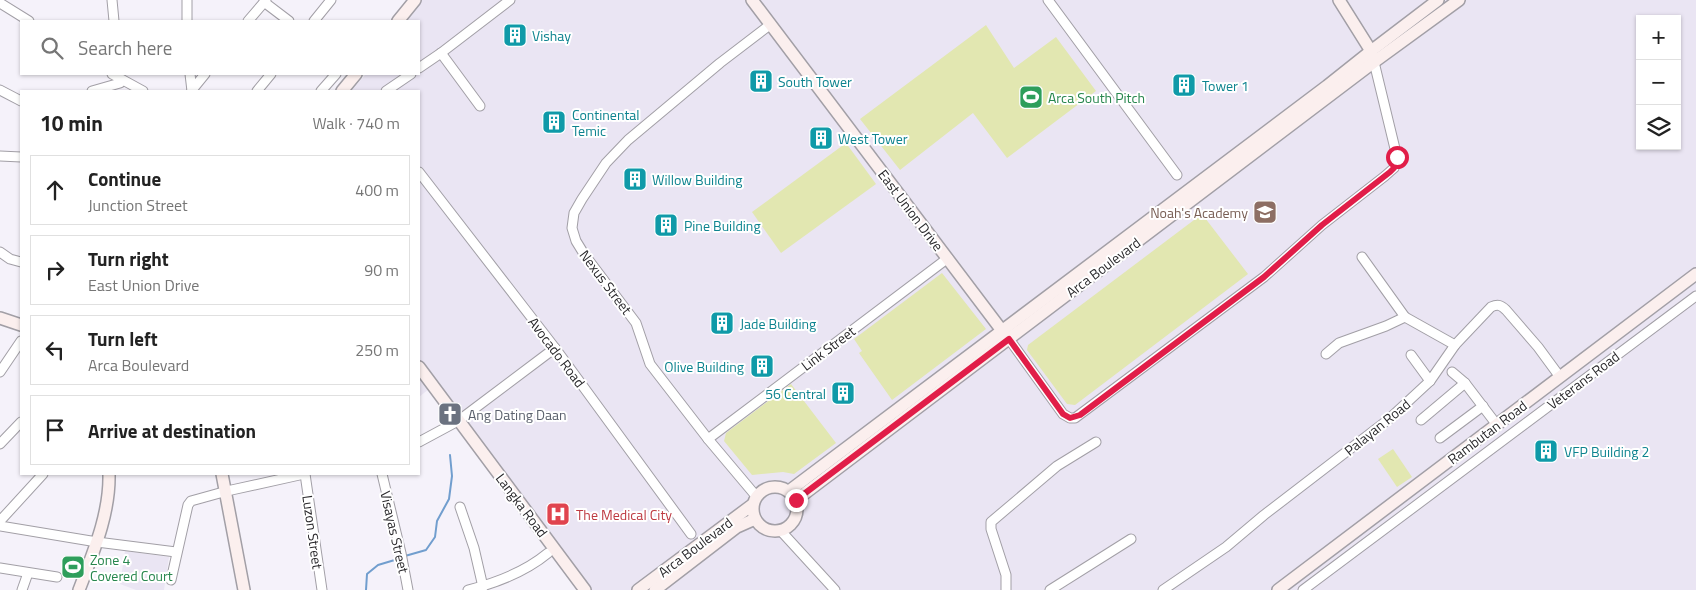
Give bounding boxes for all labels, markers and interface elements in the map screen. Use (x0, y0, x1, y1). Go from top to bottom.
map controls (1636, 15, 1681, 150)
button: + (1636, 15, 1681, 60)
search box (20, 20, 420, 75)
building icon: Vishay (502, 22, 528, 48)
place label: Vishay (532, 25, 571, 46)
text: Search here (78, 33, 172, 62)
icon: search (38, 34, 66, 62)
button: − (1636, 60, 1681, 105)
building icon: South Tower (748, 68, 774, 94)
place label: South Tower (778, 71, 852, 92)
building icon: Tower 1 (1171, 72, 1197, 98)
place label: Tower 1 (1202, 75, 1249, 96)
sports icon: Arca South Pitch (1018, 84, 1044, 110)
place label: Arca South Pitch (1048, 87, 1145, 108)
place label: Continental Temic (572, 104, 640, 141)
button: layers (1636, 105, 1681, 150)
text: 10 min (40, 107, 103, 139)
building icon: Continental Temic (541, 109, 567, 135)
text: Walk · 740 m (312, 111, 400, 135)
building icon: West Tower (808, 125, 834, 151)
place label: West Tower (838, 128, 908, 149)
route start (1386, 146, 1409, 169)
text: Continue (88, 164, 161, 193)
street label: East Union Drive (873, 165, 949, 255)
building icon: Willow Building (622, 166, 648, 192)
place label: Willow Building (652, 169, 743, 190)
icon: ahead (41, 176, 69, 204)
text: 400 m (355, 178, 399, 202)
text: Junction Street (88, 193, 188, 217)
school or university icon: Noah's Academy (1252, 199, 1278, 225)
place label: Noah's Academy (1150, 202, 1248, 223)
building icon: Pine Building (653, 212, 679, 238)
place label: Pine Building (684, 215, 761, 236)
street label: Arca Boulevard (1061, 232, 1145, 302)
text: Turn right (88, 244, 169, 273)
street label: Nexus Street (575, 245, 637, 319)
icon: right (41, 256, 69, 284)
text: 90 m (364, 258, 399, 282)
text: East Union Drive (88, 273, 199, 297)
building icon: Jade Building (709, 310, 735, 336)
street label: Avocado Road (524, 312, 590, 392)
place label: Jade Building (740, 313, 816, 334)
street label: Link Street (796, 321, 860, 375)
text: Turn left (88, 324, 158, 353)
icon: left (41, 336, 69, 364)
text: 250 m (355, 338, 399, 362)
street label: Veterans Road (1542, 346, 1624, 414)
text: Arca Boulevard (88, 353, 189, 377)
building icon: Olive Building (749, 353, 775, 379)
place label: Olive Building (664, 356, 744, 377)
building icon: 56 Central (830, 380, 856, 406)
place label: 56 Central (765, 383, 826, 404)
street label: Palayan Road (1339, 394, 1415, 460)
street label: Rambutan Road (1443, 395, 1531, 469)
church icon: Ang Dating Daan (437, 401, 463, 427)
place label: Ang Dating Daan (468, 404, 567, 425)
icon: arrive (41, 416, 69, 444)
text: Arrive at destination (88, 416, 256, 445)
building icon: VFP Building 2 (1533, 438, 1559, 464)
place label: VFP Building 2 (1564, 441, 1649, 462)
street label: Langka Road (491, 469, 553, 541)
street label: Visayas Street (375, 489, 415, 575)
route end (785, 489, 808, 512)
street label: Luzon Street (297, 494, 329, 570)
hospital icon: The Medical City (545, 501, 571, 527)
place label: The Medical City (576, 504, 672, 525)
street label: Arca Boulevard (653, 512, 737, 582)
place label: Zone 4 Covered Court (90, 549, 173, 586)
sports icon: Zone 4 Covered Court (60, 554, 86, 580)

